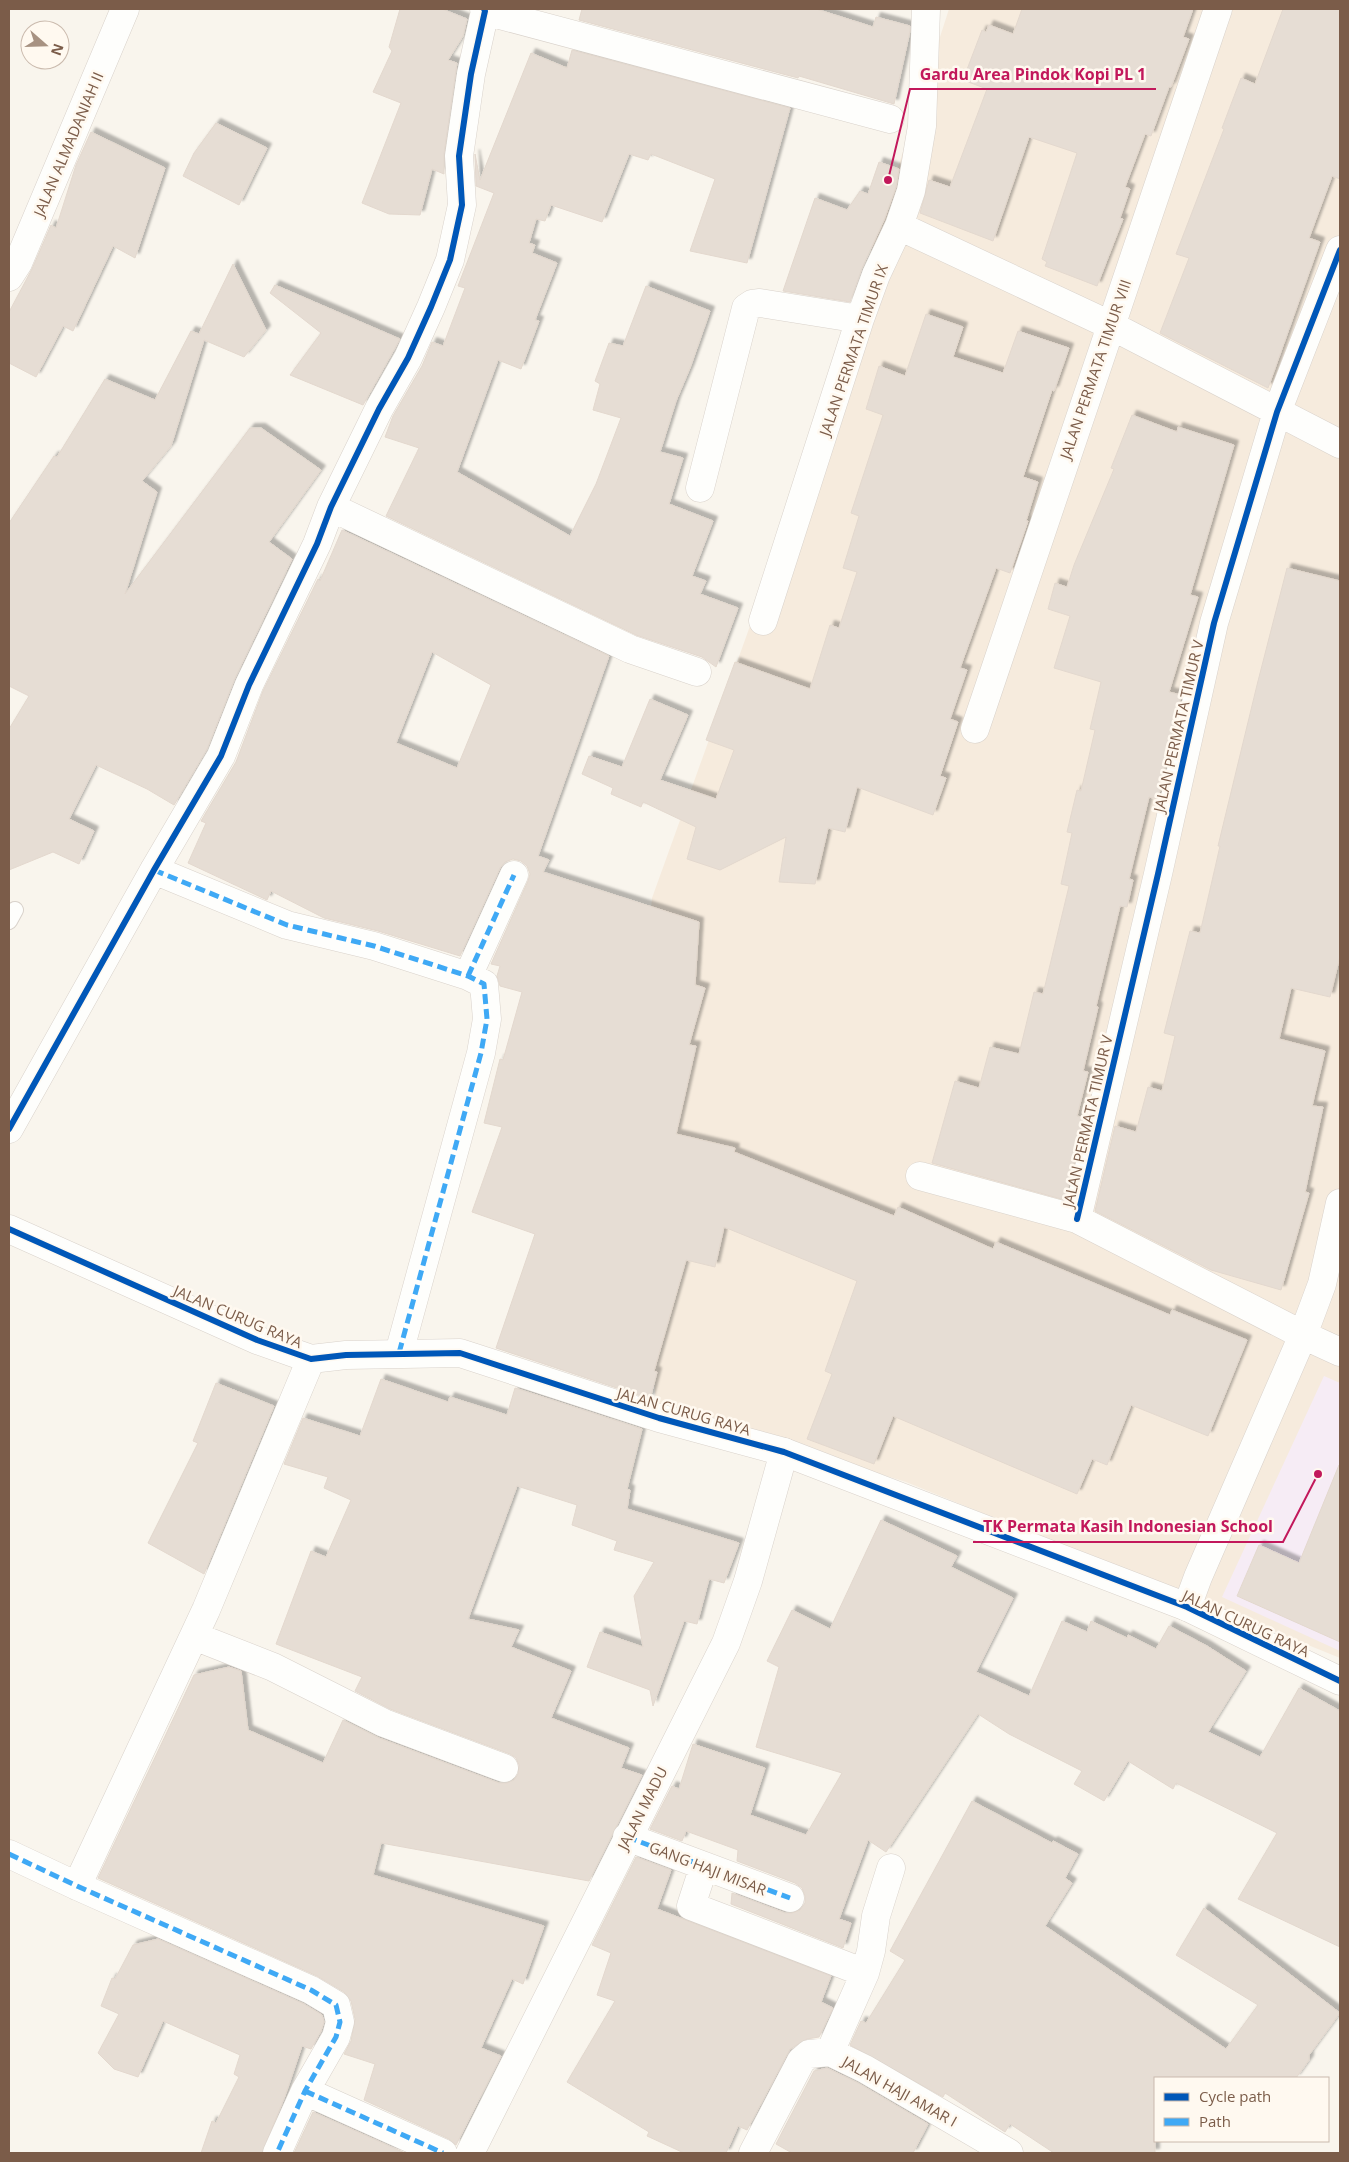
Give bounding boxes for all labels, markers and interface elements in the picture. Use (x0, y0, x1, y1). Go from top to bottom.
north arrow (20, 20, 70, 70)
text: N (47, 41, 69, 58)
callout: Gardu Area Pindok Kopi PL 1 (910, 58, 1156, 89)
text: Gardu Area Pindok Kopi PL 1 (920, 63, 1146, 85)
street label: JALAN ALMADANIAH II (28, 69, 107, 221)
street label: JALAN PERMATA TIMUR IX (814, 261, 892, 440)
street label: JALAN PERMATA TIMUR VIII (1054, 276, 1135, 463)
street label: JALAN PERMATA TIMUR V (1148, 638, 1208, 816)
street label: JALAN PERMATA TIMUR V (1057, 1033, 1117, 1211)
street label: JALAN CURUG RAYA (169, 1279, 306, 1352)
street label: JALAN CURUG RAYA (613, 1382, 754, 1440)
callout: TK Permata Kasih Indonesian School (973, 1511, 1283, 1542)
text: TK Permata Kasih Indonesian School (983, 1515, 1273, 1537)
street label: JALAN CURUG RAYA (1177, 1584, 1313, 1661)
street label: JALAN MADU (612, 1763, 672, 1855)
street label: GANG HAJI MISAR (647, 1836, 770, 1900)
street label: JALAN HAJI AMAR I (837, 2050, 961, 2131)
legend (1154, 2077, 1329, 2142)
text: Cycle path (1199, 2086, 1271, 2106)
text: Path (1199, 2111, 1231, 2131)

